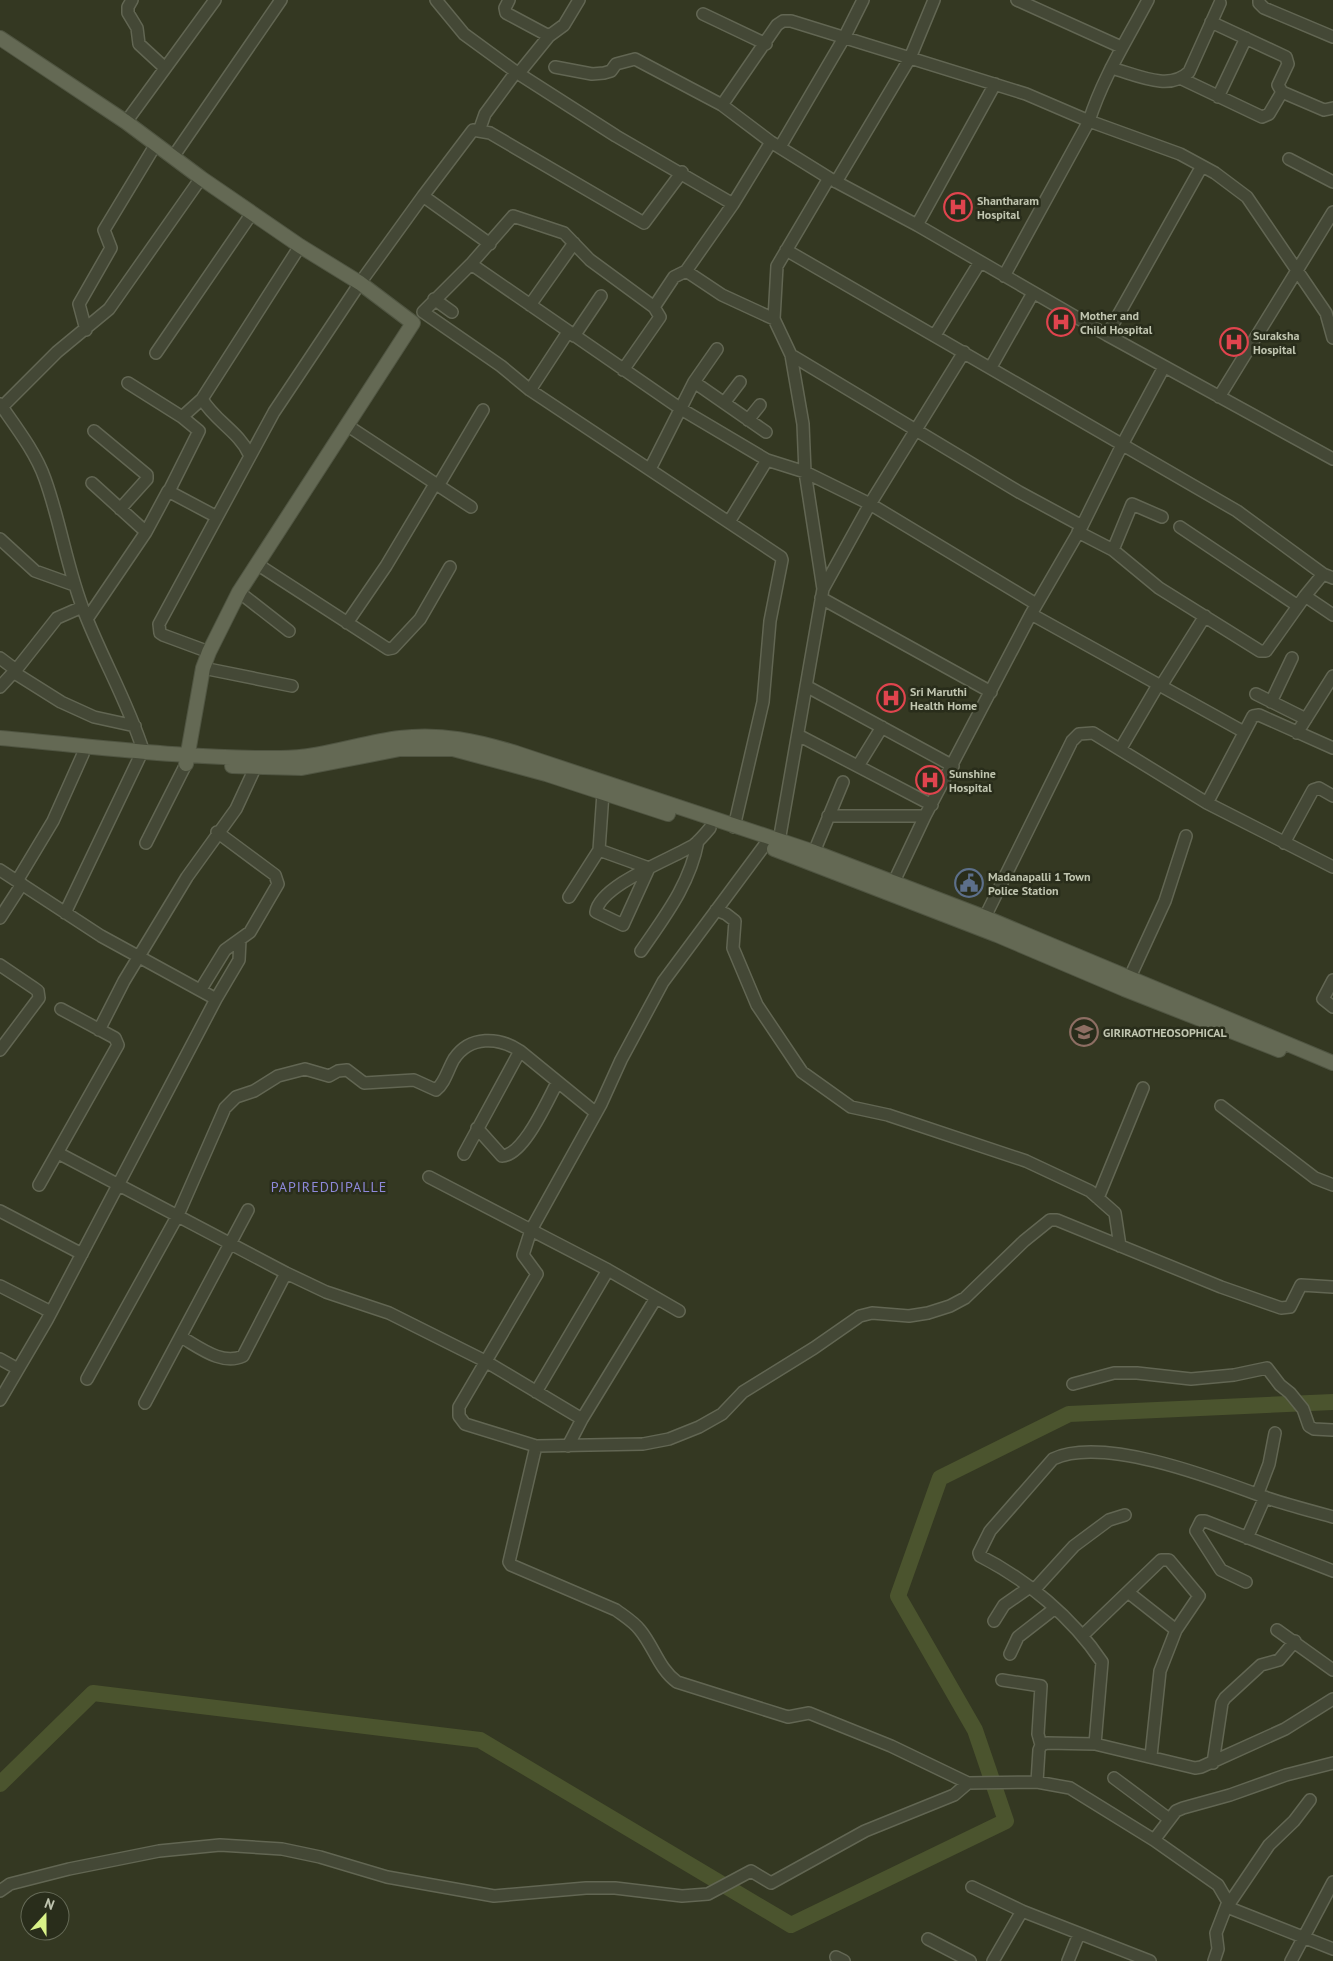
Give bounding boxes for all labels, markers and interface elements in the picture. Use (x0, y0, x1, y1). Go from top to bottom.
hospital icon: Shantharam Hospital (943, 192, 973, 222)
place label: Shantharam Hospital (977, 193, 1039, 222)
hospital icon: Mother and Child Hospital (1046, 307, 1076, 337)
place label: Mother and Child Hospital (1080, 308, 1153, 337)
hospital icon: Suraksha Hospital (1219, 327, 1249, 357)
place label: Suraksha Hospital (1253, 328, 1299, 357)
hospital icon: Sri Maruthi Health Home (876, 683, 906, 713)
place label: Sri Maruthi Health Home (910, 684, 977, 713)
hospital icon: Sunshine Hospital (915, 765, 945, 795)
place label: Sunshine Hospital (949, 766, 996, 795)
public building icon: Madanapalli 1 Town Police Station (954, 868, 984, 898)
place label: Madanapalli 1 Town Police Station (988, 869, 1090, 898)
school or university icon: GIRIRAOTHEOSOPHICAL (1069, 1017, 1099, 1047)
place label: GIRIRAOTHEOSOPHICAL (1103, 1025, 1227, 1040)
district label: PAPIREDDIPALLE (271, 1178, 387, 1196)
north arrow (20, 1891, 70, 1941)
text: N (42, 1894, 57, 1914)

